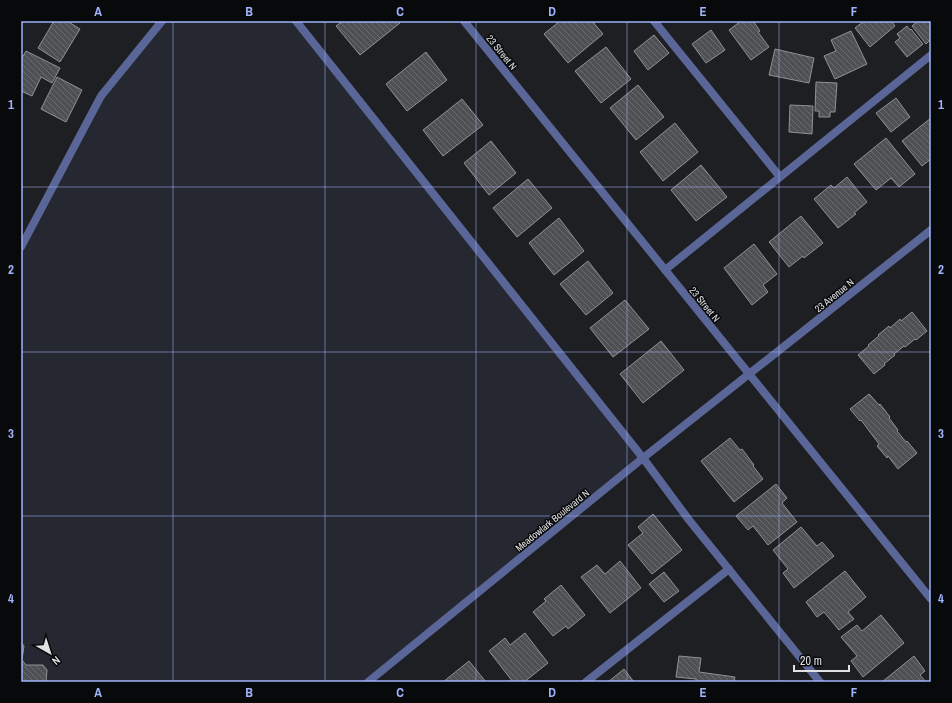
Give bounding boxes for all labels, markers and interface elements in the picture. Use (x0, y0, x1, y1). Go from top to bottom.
text: A (94, 3, 102, 20)
text: B (245, 3, 253, 20)
text: C (396, 3, 404, 20)
text: D (548, 3, 556, 20)
text: E (699, 3, 707, 20)
text: F (851, 3, 858, 20)
street label: 23 Street N (484, 32, 520, 73)
text: 1 (8, 96, 14, 113)
text: 1 (938, 96, 944, 113)
text: 2 (8, 261, 14, 278)
text: 2 (938, 261, 944, 278)
street label: 23 Avenue N (812, 276, 857, 315)
street label: 23 Street N (687, 284, 723, 325)
text: 3 (8, 425, 14, 442)
text: 3 (938, 425, 944, 442)
street label: Meadowlark Boulevard N (513, 486, 592, 554)
text: 4 (8, 590, 14, 607)
text: 4 (938, 590, 944, 607)
north arrow (30, 633, 70, 673)
scale bar (794, 647, 849, 673)
text: N (49, 653, 63, 668)
text: 20 m (800, 653, 822, 669)
text: A (94, 684, 102, 701)
text: B (245, 684, 253, 701)
text: C (396, 684, 404, 701)
text: D (548, 684, 556, 701)
text: E (699, 684, 707, 701)
text: F (851, 684, 858, 701)

